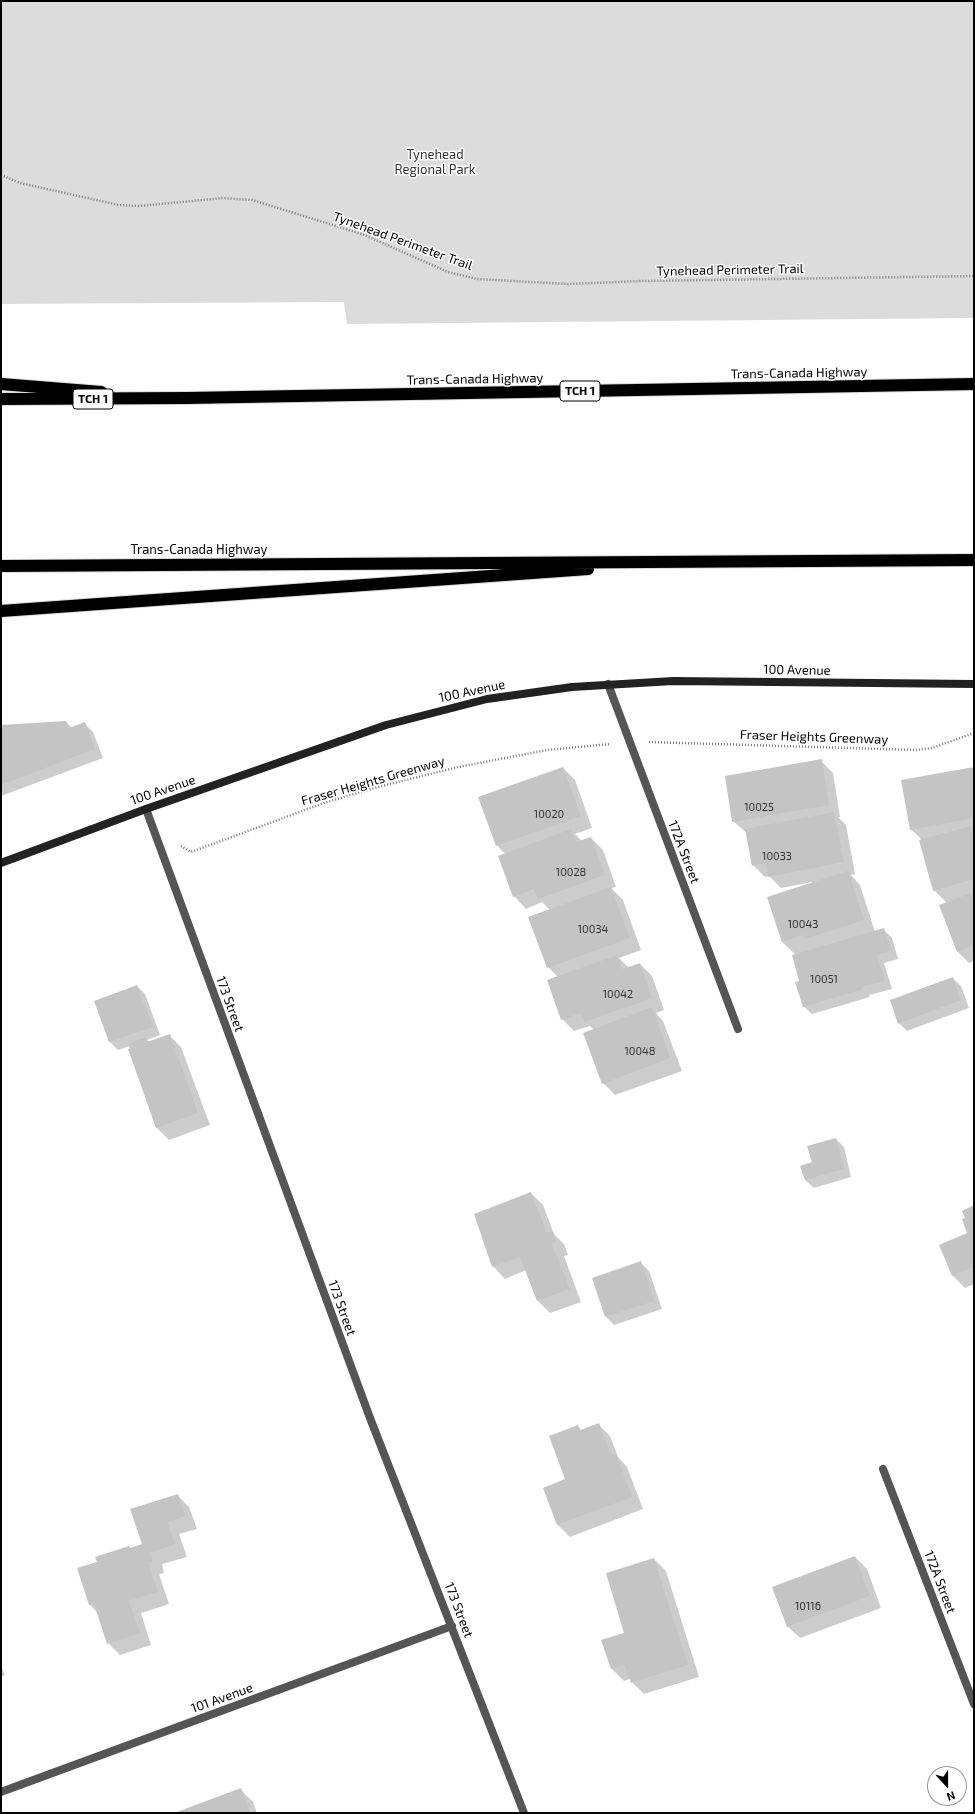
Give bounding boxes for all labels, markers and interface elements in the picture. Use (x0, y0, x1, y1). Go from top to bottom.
park label: Tynehead Regional Park (395, 147, 475, 178)
street label: Tynehead Perimeter Trail (331, 208, 475, 274)
street label: Tynehead Perimeter Trail (656, 261, 804, 279)
street label: Trans-Canada Highway (730, 364, 868, 382)
street label: Trans-Canada Highway (406, 370, 544, 388)
road number: TCH 1 (560, 381, 600, 401)
road number: TCH 1 (73, 389, 113, 409)
street label: Trans-Canada Highway (131, 542, 267, 558)
street label: 100 Avenue (763, 662, 831, 678)
street label: 100 Avenue (437, 676, 507, 706)
street label: Fraser Heights Greenway (740, 727, 888, 747)
street label: Fraser Heights Greenway (300, 753, 446, 809)
street label: 100 Avenue (129, 772, 197, 808)
house number: 10025 (744, 800, 774, 814)
house number: 10020 (534, 807, 564, 821)
street label: 172A Street (665, 818, 703, 886)
house number: 10033 (762, 849, 792, 863)
house number: 10028 (556, 865, 586, 879)
house number: 10043 (788, 917, 818, 931)
house number: 10034 (578, 922, 608, 936)
house number: 10051 (810, 972, 838, 986)
street label: 173 Street (213, 974, 247, 1034)
house number: 10042 (603, 987, 633, 1001)
house number: 10048 (624, 1044, 656, 1058)
street label: 173 Street (325, 1278, 359, 1338)
street label: 172A Street (921, 1548, 959, 1616)
street label: 173 Street (441, 1580, 477, 1640)
house number: 10116 (795, 1599, 821, 1613)
street label: 101 Avenue (189, 1680, 255, 1716)
north arrow (927, 1766, 967, 1806)
text: N (945, 1789, 957, 1804)

